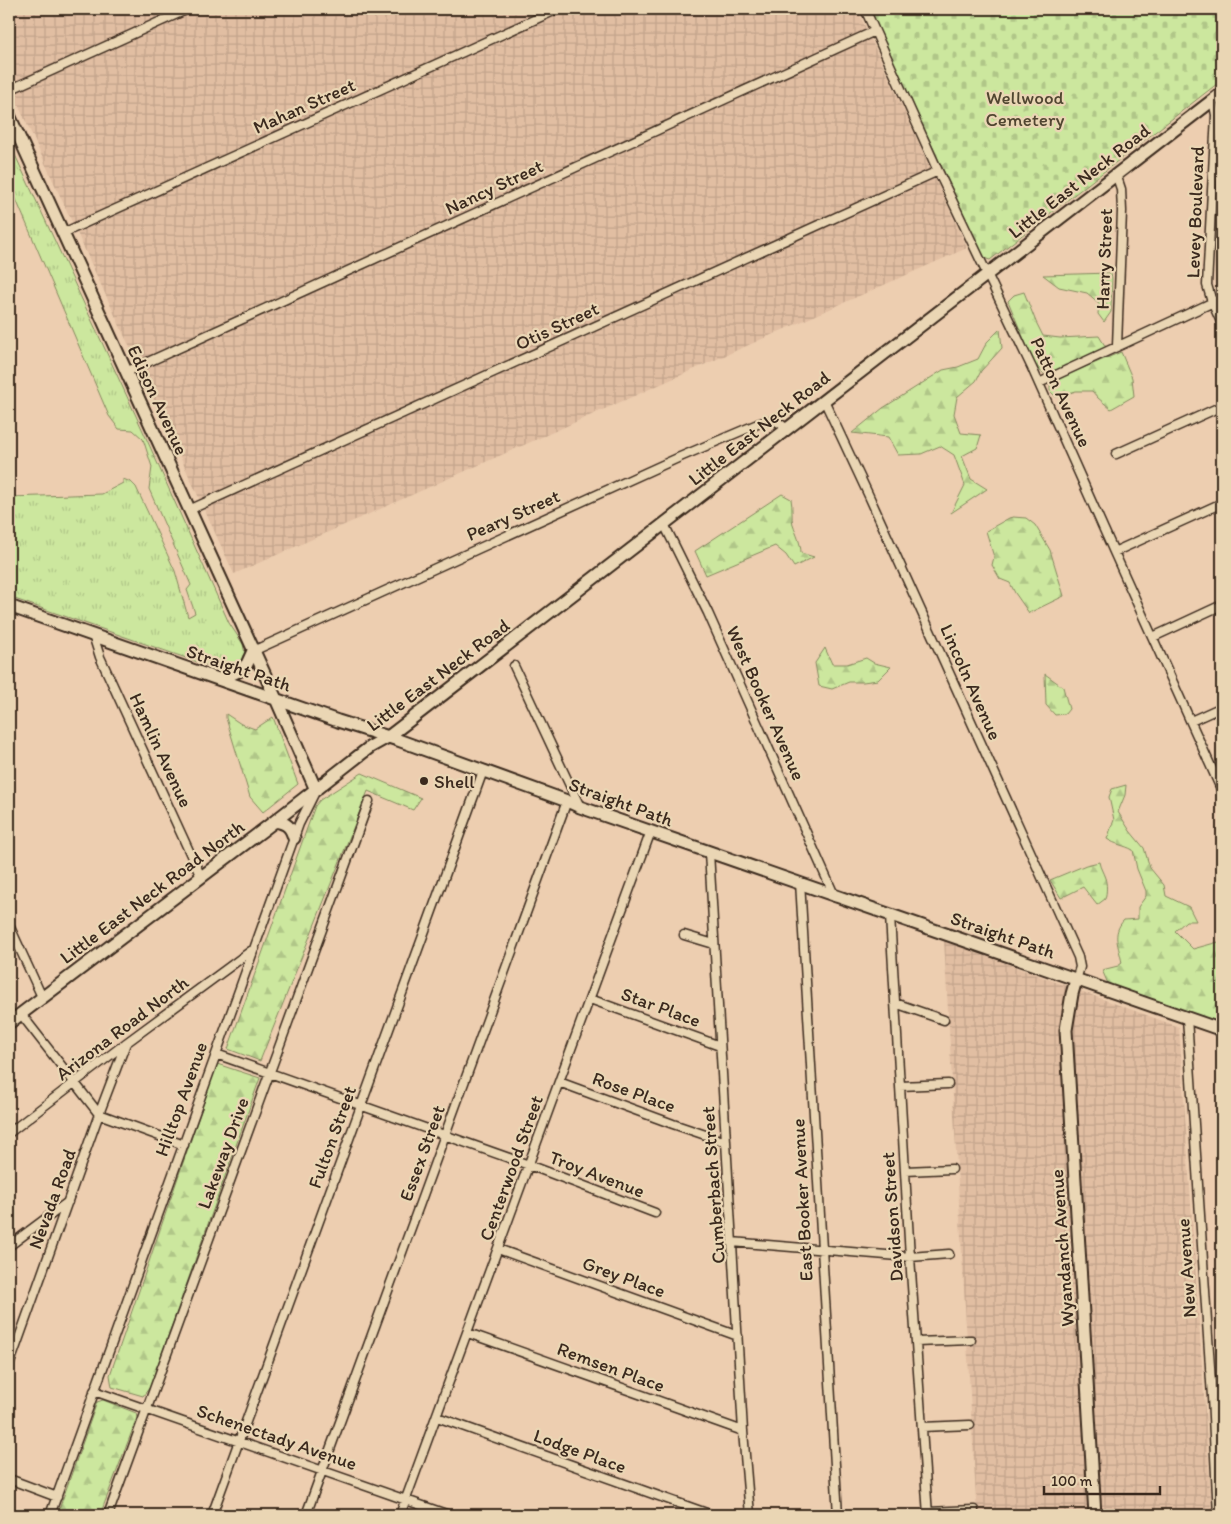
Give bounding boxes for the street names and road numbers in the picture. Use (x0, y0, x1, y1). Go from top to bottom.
street label: Mahan Street (249, 73, 359, 139)
street label: Little East Neck Road (1004, 118, 1155, 243)
street label: Levey Boulevard (1181, 145, 1209, 279)
street label: Nancy Street (441, 154, 547, 220)
street label: Harry Street (1091, 208, 1117, 310)
street label: Otis Street (512, 297, 602, 355)
street label: Patton Avenue (1025, 333, 1097, 451)
street label: Edison Avenue (123, 341, 193, 459)
street label: Little East Neck Road (684, 365, 835, 490)
street label: Peary Street (463, 484, 563, 546)
street label: Little East Neck Road (362, 613, 515, 736)
street label: Lincoln Avenue (935, 621, 1007, 743)
street label: West Booker Avenue (722, 622, 810, 784)
street label: Straight Path (184, 639, 295, 697)
street label: Hamlin Avenue (124, 689, 198, 811)
street label: Straight Path (566, 773, 677, 832)
street label: Little East Neck Road North (55, 815, 249, 969)
street label: Straight Path (948, 906, 1059, 964)
street label: Arizona Road North (51, 970, 193, 1085)
street label: Star Place (618, 982, 704, 1032)
street label: Hilltop Avenue (150, 1039, 212, 1159)
street label: Rose Place (589, 1066, 679, 1118)
street label: Fulton Street (303, 1082, 361, 1192)
street label: Centerwood Street (474, 1092, 548, 1244)
street label: Lakeway Drive (192, 1094, 254, 1212)
street label: Essex Street (394, 1102, 450, 1204)
street label: Cumberbach Street (696, 1105, 730, 1265)
street label: East Booker Avenue (786, 1118, 818, 1282)
street label: Nevada Road (23, 1145, 81, 1252)
street label: Troy Avenue (546, 1145, 648, 1203)
street label: Davidson Street (876, 1151, 908, 1283)
street label: Wyandanch Avenue (1045, 1168, 1079, 1328)
street label: New Avenue (1171, 1218, 1201, 1318)
street label: Grey Place (579, 1251, 669, 1303)
street label: Remsen Place (554, 1337, 668, 1397)
street label: Schenectady Avenue (194, 1399, 360, 1475)
street label: Lodge Place (531, 1424, 629, 1478)

